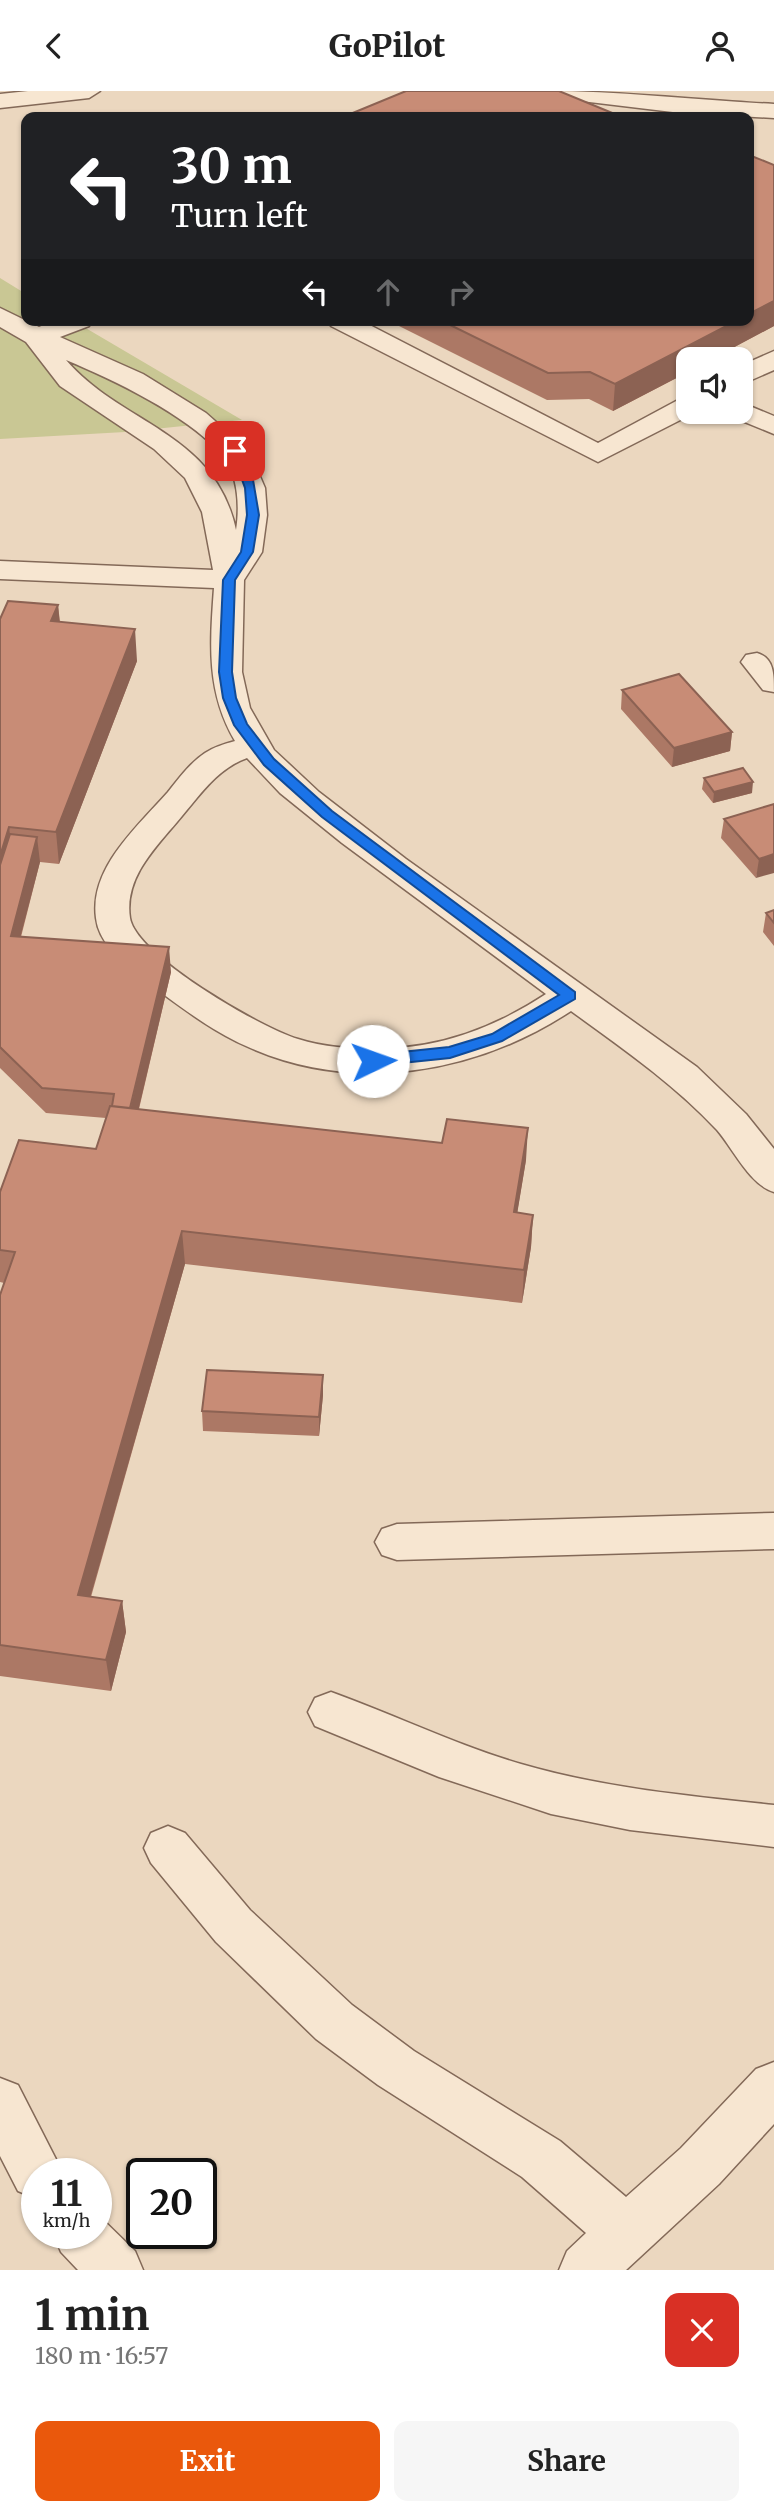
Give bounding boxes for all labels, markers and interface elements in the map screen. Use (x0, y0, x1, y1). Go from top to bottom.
text: GoPilot (329, 26, 445, 66)
icon: back (35, 27, 73, 65)
icon: person (701, 27, 739, 65)
text: 30 m (171, 135, 292, 196)
icon: left (56, 140, 147, 231)
text: Turn left (171, 196, 308, 236)
icon: left (296, 273, 334, 311)
icon: ahead (369, 273, 407, 311)
icon: right (442, 273, 480, 311)
map controls (676, 347, 753, 424)
button: sound (676, 347, 753, 424)
pin (205, 421, 265, 481)
icon: arrive (216, 432, 254, 470)
position arrow (336, 1024, 410, 1098)
speed limit sign: 20 (126, 2158, 217, 2249)
text: 11 (51, 2172, 82, 2216)
text: km/h (43, 2209, 90, 2232)
text: 1 min (35, 2289, 149, 2341)
button: close (665, 2293, 739, 2367)
text: 180 m · 16:57 (35, 2341, 168, 2370)
button: Exit (35, 2421, 380, 2501)
button: Share (394, 2421, 739, 2501)

